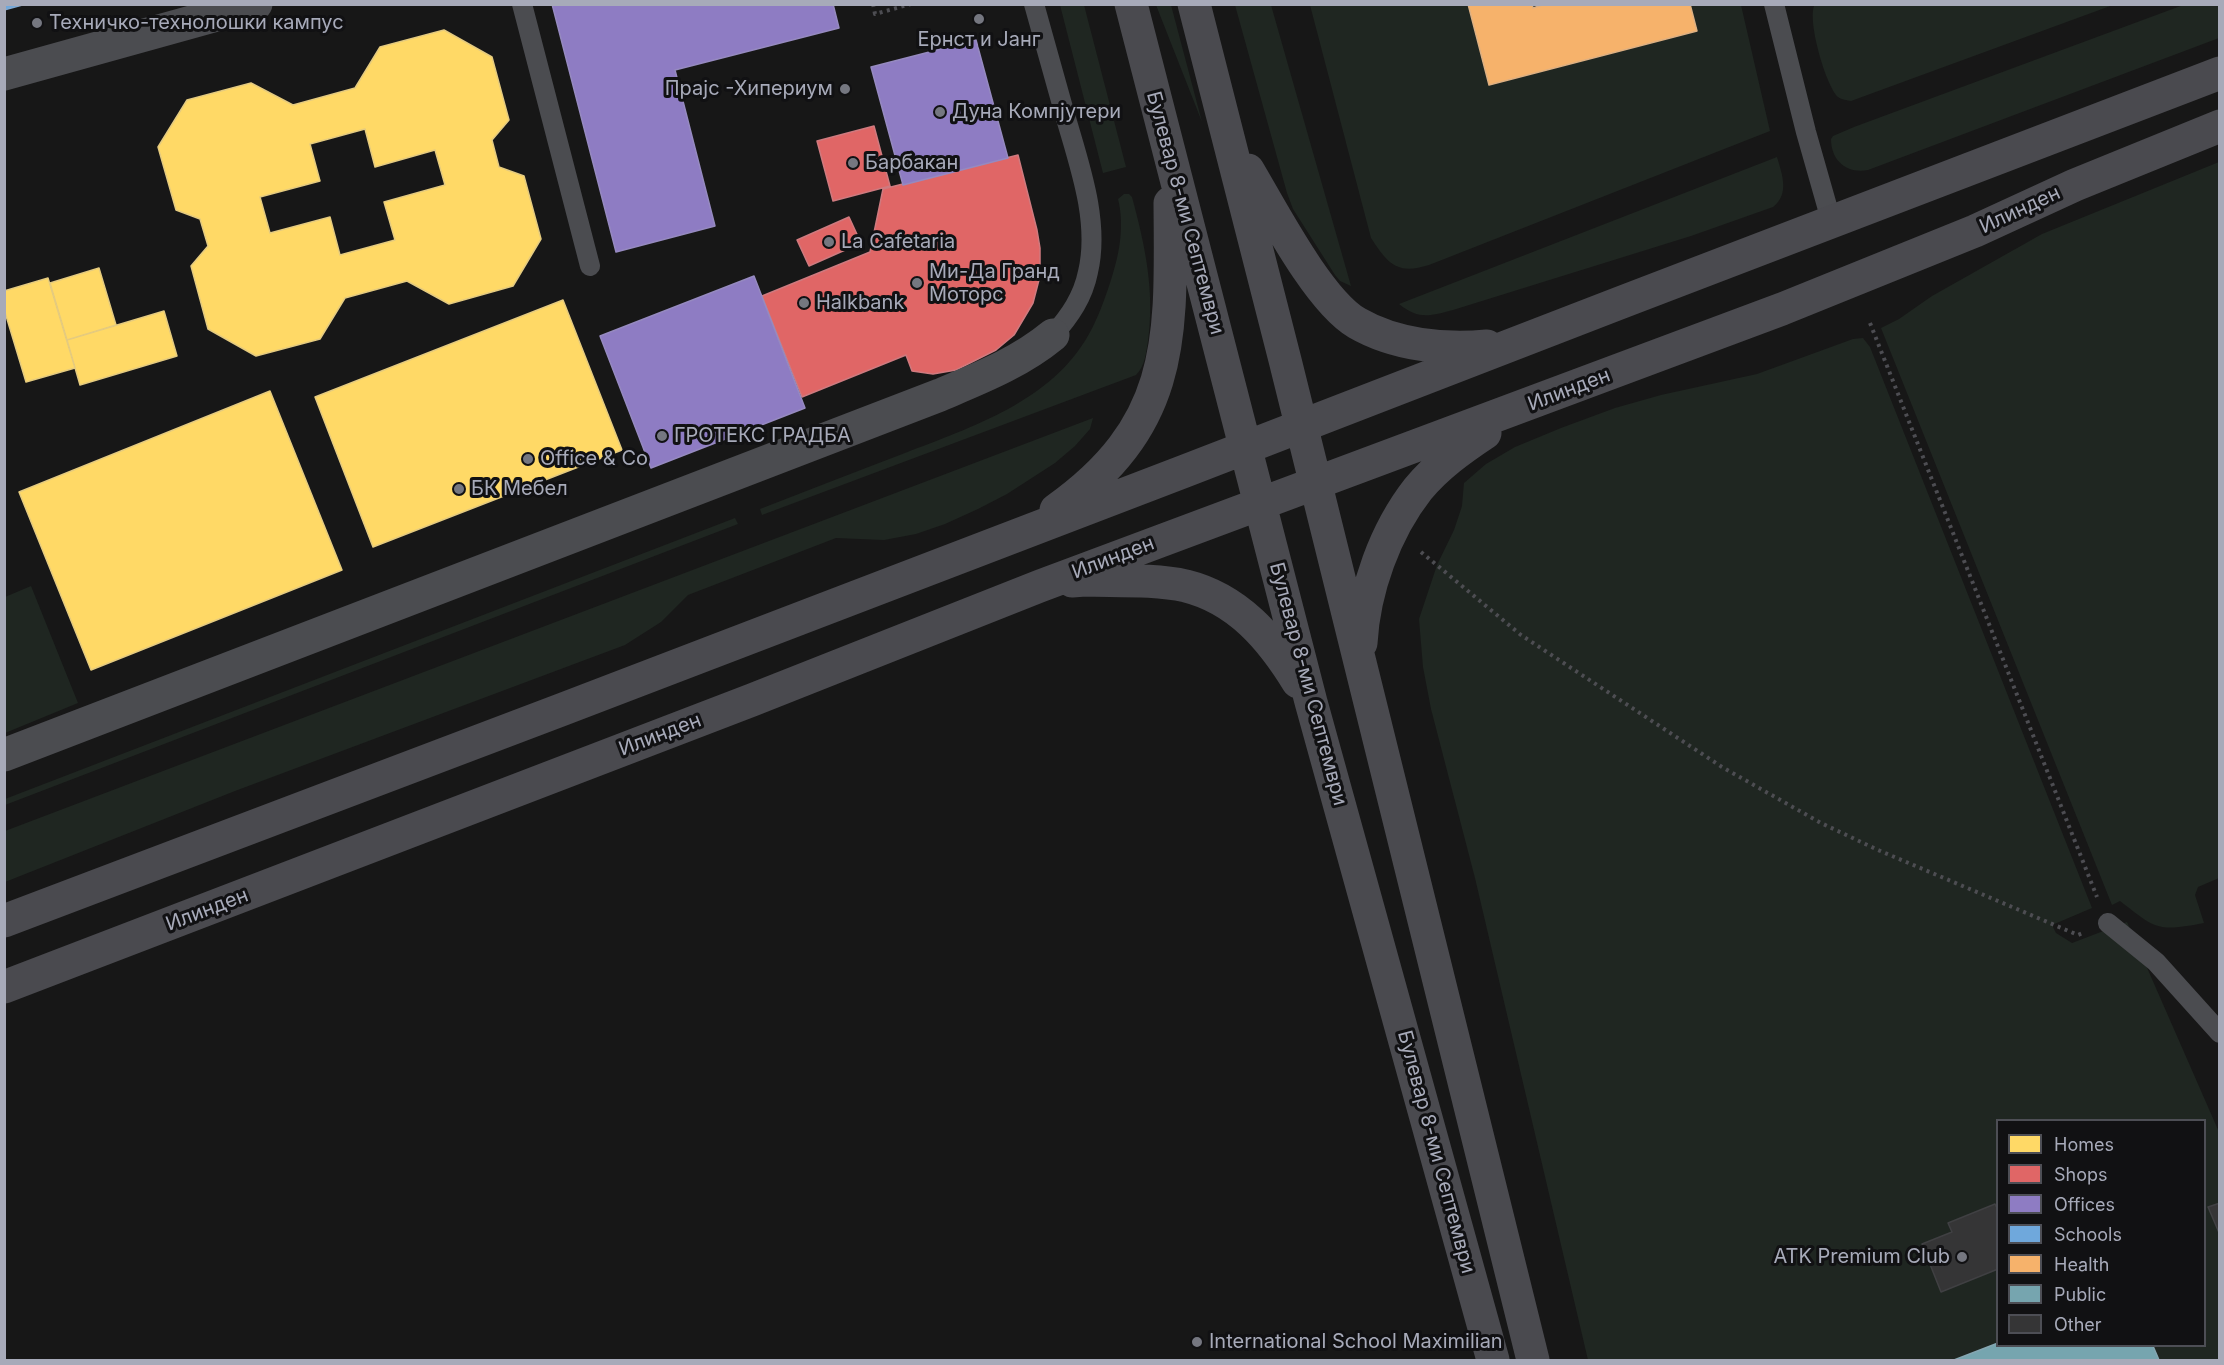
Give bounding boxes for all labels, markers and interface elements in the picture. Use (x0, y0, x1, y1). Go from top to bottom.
place label: Техничко-технолошки кампус (49, 11, 344, 35)
marker: Ернст и Јанг (972, 12, 986, 26)
marker: Техничко-технолошки кампус (30, 16, 44, 30)
place label: Ернст и Јанг (917, 28, 1041, 52)
place label: Прајс -Хипериум (665, 77, 833, 101)
marker: Прајс -Хипериум (838, 82, 852, 96)
street label: Булевар 8-ми Септември (1141, 89, 1229, 337)
place label: Дуна Компјутери (952, 100, 1121, 124)
marker: Дуна Компјутери (933, 105, 947, 119)
place label: Барбакан (865, 151, 958, 175)
marker: Барбакан (846, 156, 860, 170)
street label: Илинден (1976, 181, 2064, 239)
place label: La Cafetaria (841, 230, 955, 254)
marker: La Cafetaria (822, 235, 836, 249)
place label: Ми-Да Гранд Моторс (929, 260, 1060, 307)
marker: Ми-Да Гранд Моторс (910, 276, 924, 290)
place label: Halkbank (816, 291, 904, 315)
marker: Halkbank (797, 296, 811, 310)
street label: Илинден (1524, 363, 1614, 417)
place label: ГРОТЕКС ГРАДБА (674, 424, 851, 448)
marker: ГРОТЕКС ГРАДБА (655, 429, 669, 443)
place label: Office & Co (540, 447, 648, 471)
marker: Office & Co (521, 452, 535, 466)
place label: БК Мебел (471, 477, 568, 501)
marker: БК Мебел (452, 482, 466, 496)
street label: Илинден (1068, 531, 1158, 585)
street label: Булевар 8-ми Септември (1264, 560, 1352, 808)
street label: Илинден (615, 708, 705, 762)
street label: Илинден (162, 883, 252, 937)
street label: Булевар 8-ми Септември (1392, 1028, 1480, 1276)
legend (1996, 1119, 2206, 1347)
text: Homes (2054, 1134, 2114, 1155)
text: Shops (2054, 1164, 2108, 1185)
text: Offices (2054, 1194, 2115, 1215)
text: Schools (2054, 1224, 2122, 1245)
place label: ATK Premium Club (1773, 1245, 1950, 1269)
marker: ATK Premium Club (1955, 1250, 1969, 1264)
text: Health (2054, 1254, 2109, 1275)
text: Public (2054, 1284, 2106, 1305)
text: Other (2054, 1314, 2102, 1335)
place label: International School Maximilian (1209, 1330, 1503, 1354)
marker: International School Maximilian (1190, 1335, 1204, 1349)

